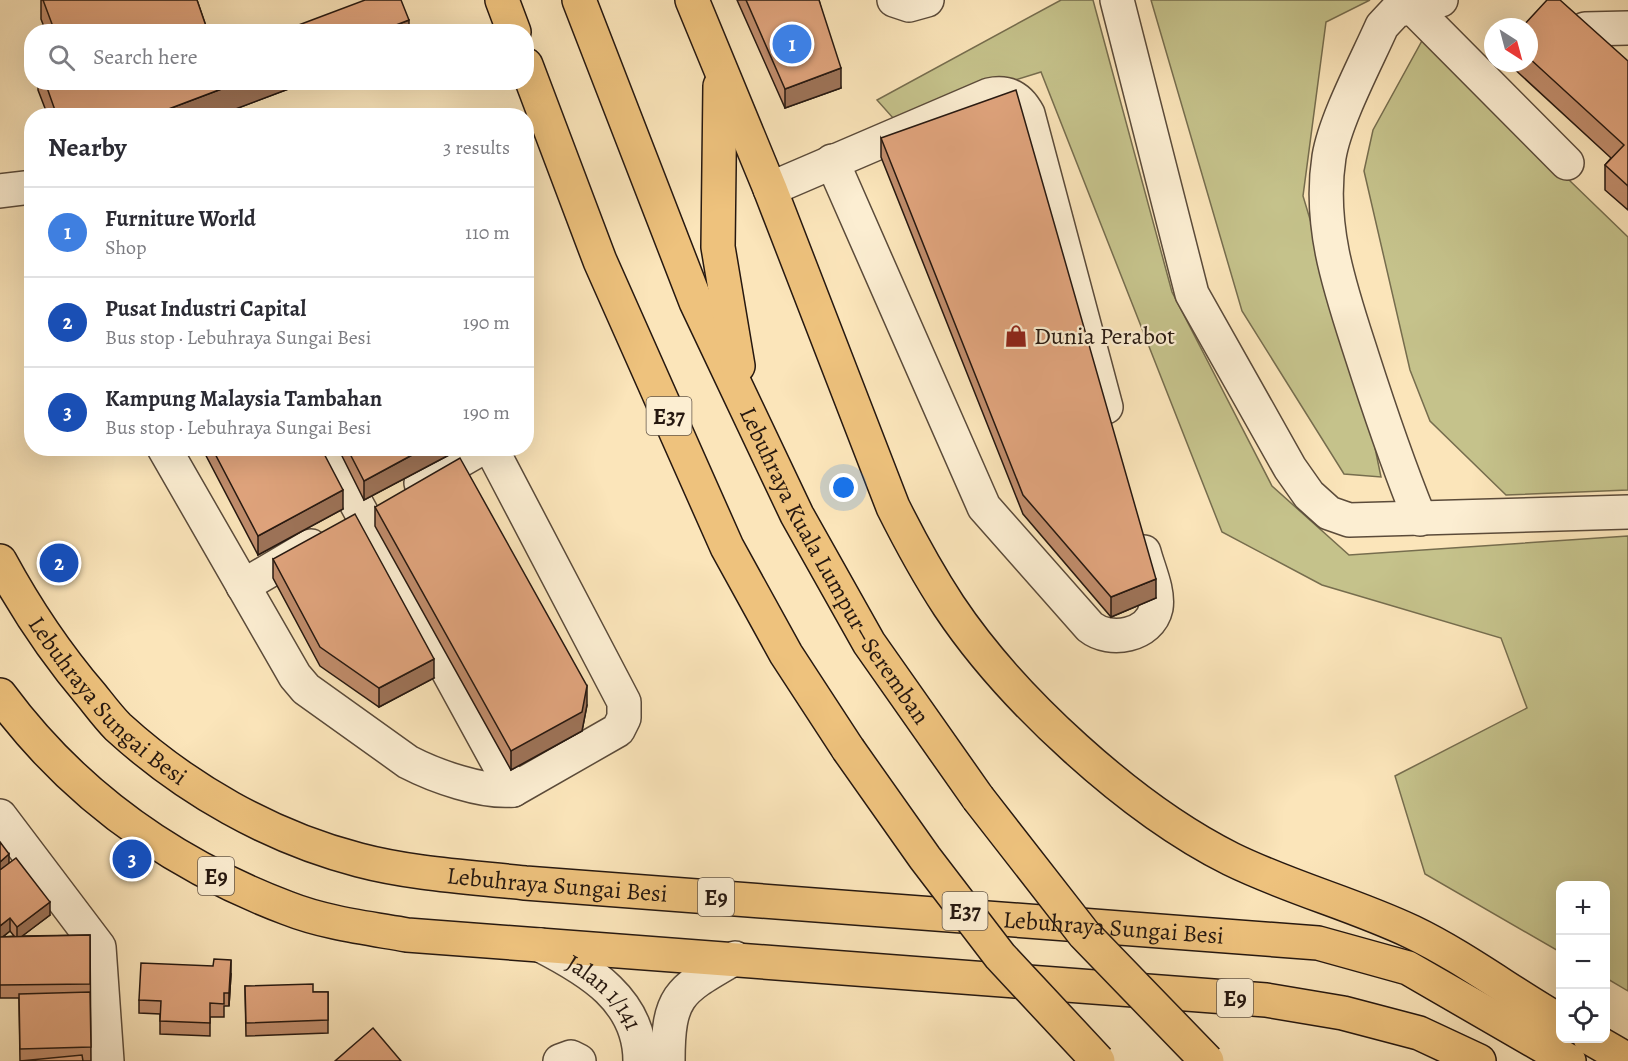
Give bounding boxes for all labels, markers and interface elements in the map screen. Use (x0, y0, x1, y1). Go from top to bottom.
north arrow (1484, 18, 1538, 72)
pin: 1 (772, 22, 812, 66)
search box (24, 24, 534, 90)
icon: search (45, 41, 78, 74)
text: Search here (93, 42, 198, 72)
text: Nearby (48, 130, 127, 165)
text: 3 results (443, 134, 510, 161)
text: Furniture World (105, 204, 256, 234)
text: 1 (64, 219, 71, 246)
text: 110 m (465, 219, 510, 246)
text: Shop (105, 234, 147, 261)
text: Pusat Industri Capital (105, 294, 306, 324)
text: 2 (63, 309, 72, 336)
text: 190 m (463, 309, 510, 336)
place label: Dunia Perabot (1034, 320, 1175, 352)
shop icon: Dunia Perabot (1003, 323, 1029, 349)
text: Bus stop · Lebuhraya Sungai Besi (105, 324, 371, 351)
text: Kampung Malaysia Tambahan (105, 384, 382, 414)
road number: E37 (646, 397, 692, 435)
text: 3 (63, 399, 72, 426)
text: 190 m (463, 399, 510, 426)
street label: Lebuhraya Kuala Lumpur–Seremban (732, 401, 937, 731)
text: Bus stop · Lebuhraya Sungai Besi (105, 414, 371, 441)
your location (829, 473, 858, 502)
pin: 2 (40, 540, 78, 586)
street label: Lebuhraya Sungai Besi (21, 610, 193, 793)
pin: 3 (112, 836, 152, 882)
road number: E9 (198, 857, 234, 895)
street label: Lebuhraya Sungai Besi (445, 859, 669, 910)
road number: E9 (698, 878, 734, 916)
map controls (1556, 881, 1610, 1043)
button: + (1556, 881, 1610, 935)
road number: E37 (942, 892, 988, 930)
street label: Lebuhraya Sungai Besi (1002, 903, 1225, 952)
button: − (1556, 935, 1610, 989)
street label: Jalan 1/141 (561, 947, 649, 1035)
road number: E9 (1217, 979, 1253, 1017)
button: locate (1556, 989, 1610, 1043)

